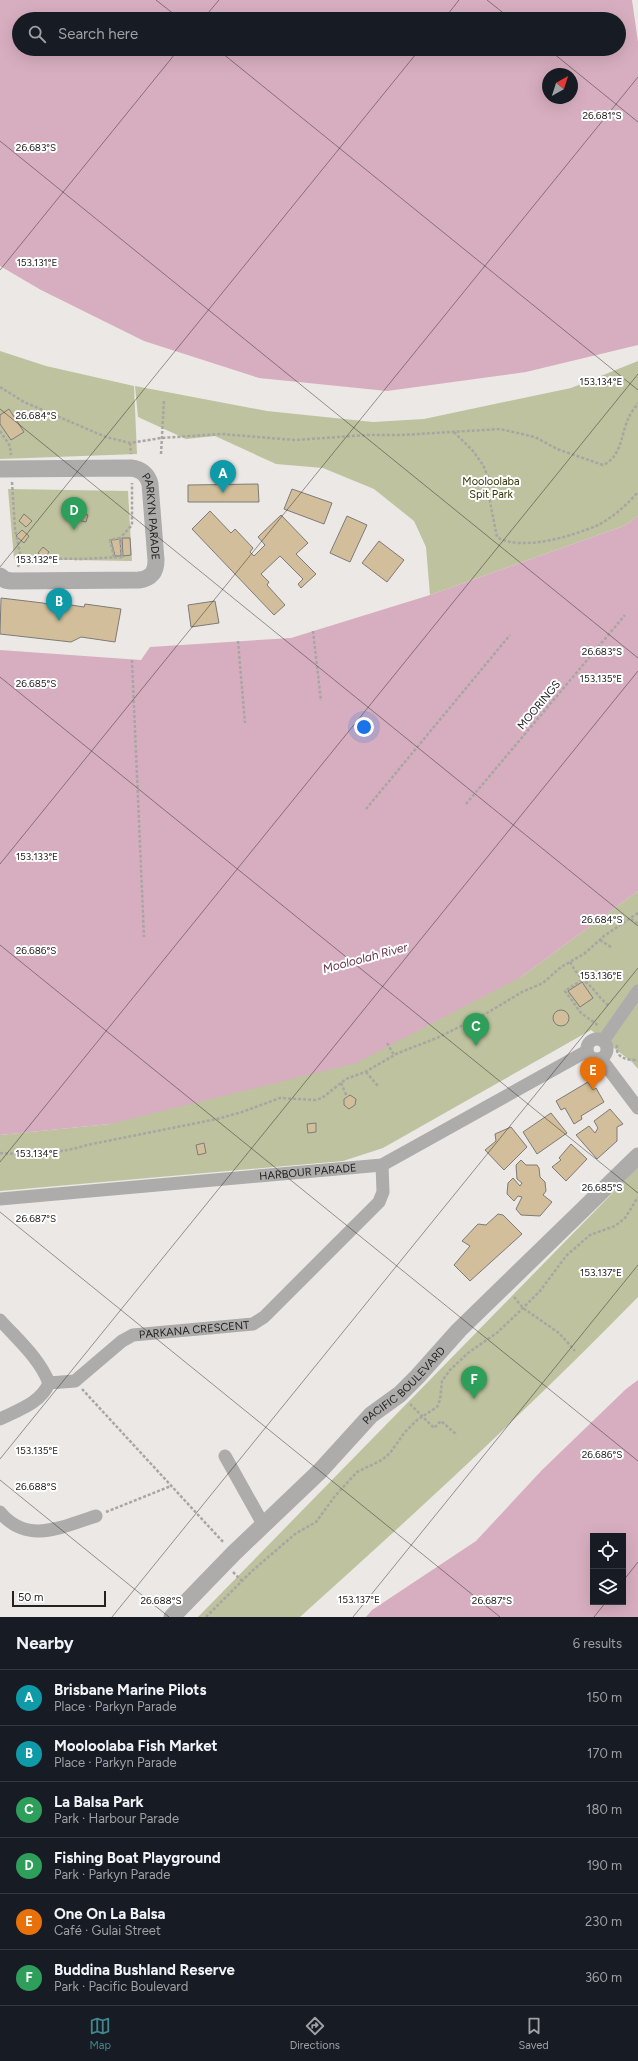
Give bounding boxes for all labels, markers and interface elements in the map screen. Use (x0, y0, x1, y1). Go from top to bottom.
search box (12, 12, 626, 56)
icon: search (26, 23, 48, 45)
text: Search here (58, 25, 138, 43)
north arrow (542, 68, 578, 104)
text: 26.681°S (582, 109, 622, 122)
text: 26.683°S (16, 141, 56, 154)
text: 153.131°E (17, 256, 57, 269)
text: 153.134°E (580, 375, 622, 388)
text: 26.684°S (15, 409, 57, 422)
pin: A (210, 460, 236, 493)
street label: PARKYN PARADE (140, 470, 162, 561)
park label: Mooloolaba Spit Park (462, 475, 520, 501)
pin: D (61, 497, 87, 530)
text: 153.132°E (16, 553, 58, 566)
pin: B (46, 588, 72, 621)
text: 26.683°S (582, 645, 622, 658)
text: 153.135°E (580, 672, 622, 685)
text: 26.685°S (16, 677, 56, 690)
street label: MOORINGS (515, 678, 563, 732)
your location (354, 717, 374, 737)
text: 153.133°E (16, 850, 58, 863)
text: 26.684°S (581, 913, 623, 926)
water label: Mooloolah River (321, 940, 410, 976)
text: 26.686°S (16, 944, 56, 957)
text: 153.136°E (580, 969, 622, 982)
pin: C (463, 1013, 489, 1046)
pin: E (580, 1057, 606, 1090)
text: 153.134°E (16, 1147, 58, 1160)
street label: HARBOUR PARADE (259, 1161, 357, 1182)
text: 26.685°S (582, 1181, 622, 1194)
text: 26.687°S (16, 1212, 56, 1225)
text: 153.137°E (580, 1266, 622, 1279)
street label: PARKANA CRESCENT (138, 1318, 250, 1341)
street label: PACIFIC BOULEVARD (359, 1343, 448, 1427)
pin: F (461, 1366, 487, 1399)
text: 153.135°E (16, 1444, 58, 1457)
text: 26.686°S (582, 1448, 622, 1461)
text: 26.688°S (15, 1480, 57, 1493)
map controls (590, 1533, 626, 1605)
button: locate (590, 1533, 626, 1569)
button: layers (590, 1569, 626, 1605)
scale bar (12, 1589, 106, 1608)
text: 50 m (18, 1591, 43, 1604)
text: 153.137°E (338, 1593, 380, 1606)
text: 26.688°S (140, 1594, 182, 1607)
text: 26.687°S (472, 1594, 512, 1607)
text: Nearby (16, 1633, 74, 1653)
text: 6 results (573, 1636, 622, 1651)
text: Brisbane Marine Pilots (54, 1681, 206, 1699)
text: A (24, 1690, 34, 1705)
text: 150 m (587, 1690, 622, 1705)
text: Place · Parkyn Parade (54, 1699, 177, 1714)
text: Mooloolaba Fish Market (54, 1737, 218, 1755)
text: B (25, 1746, 33, 1761)
text: 170 m (587, 1746, 622, 1761)
text: Place · Parkyn Parade (54, 1755, 177, 1770)
text: La Balsa Park (54, 1793, 144, 1811)
text: C (24, 1802, 34, 1817)
text: 180 m (586, 1802, 622, 1817)
text: Park · Harbour Parade (54, 1811, 179, 1826)
text: Fishing Boat Playground (54, 1849, 221, 1867)
text: D (24, 1858, 34, 1873)
text: 190 m (587, 1858, 622, 1873)
text: Park · Parkyn Parade (54, 1867, 170, 1882)
text: One On La Balsa (54, 1905, 166, 1923)
text: E (25, 1914, 33, 1929)
text: 230 m (585, 1914, 622, 1929)
text: Café · Gulai Street (54, 1923, 161, 1938)
text: Buddina Bushland Reserve (54, 1961, 235, 1979)
text: F (25, 1970, 33, 1985)
text: 360 m (585, 1970, 622, 1985)
text: Park · Pacific Boulevard (54, 1979, 188, 1994)
tab: Map (89, 2015, 111, 2052)
tab: Directions (290, 2015, 340, 2052)
tab: Saved (518, 2015, 549, 2052)

